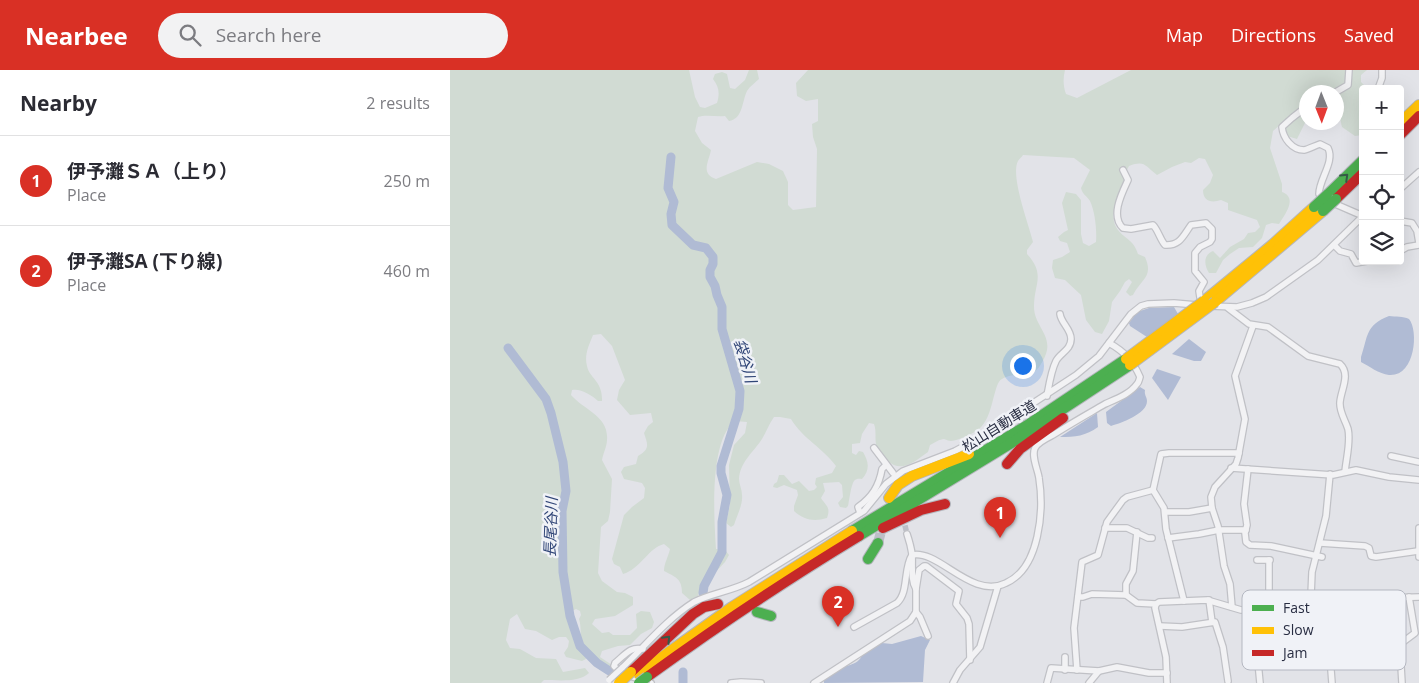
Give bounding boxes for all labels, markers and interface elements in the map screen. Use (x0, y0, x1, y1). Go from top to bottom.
search box (158, 13, 508, 58)
text: Nearbee (25, 19, 128, 52)
icon: search (176, 21, 204, 49)
text: Search here (216, 22, 322, 48)
text: Map (1166, 23, 1203, 47)
text: Directions (1231, 23, 1316, 47)
text: Saved (1344, 23, 1394, 47)
north arrow (1299, 85, 1344, 130)
map controls (1359, 85, 1404, 265)
button: + (1359, 85, 1404, 130)
text: Nearby (20, 89, 97, 117)
text: 2 results (366, 92, 430, 114)
button: − (1359, 130, 1404, 175)
text: 伊予灘ＳＡ（上り） (67, 158, 238, 184)
text: 1 (31, 170, 41, 192)
text: 250 m (384, 170, 430, 192)
one-way arrow (1339, 174, 1348, 183)
button: locate (1359, 175, 1404, 220)
text: Place (67, 184, 106, 206)
button: layers (1359, 220, 1404, 265)
text: 伊予灘SA (下り線) (67, 248, 222, 274)
text: 2 (31, 260, 41, 282)
text: 460 m (384, 260, 430, 282)
text: Place (67, 274, 106, 296)
water label: 袋谷川 (730, 336, 762, 387)
your location (1010, 353, 1036, 379)
street label: 松山自動車道 (958, 395, 1039, 456)
water label: 長尾谷川 (539, 495, 561, 557)
pin: 1 (984, 497, 1016, 538)
pin: 2 (822, 586, 854, 627)
legend (1242, 590, 1406, 670)
text: Fast (1283, 598, 1310, 617)
text: Slow (1283, 620, 1314, 639)
one-way arrow (661, 635, 670, 644)
text: Jam (1281, 643, 1308, 662)

